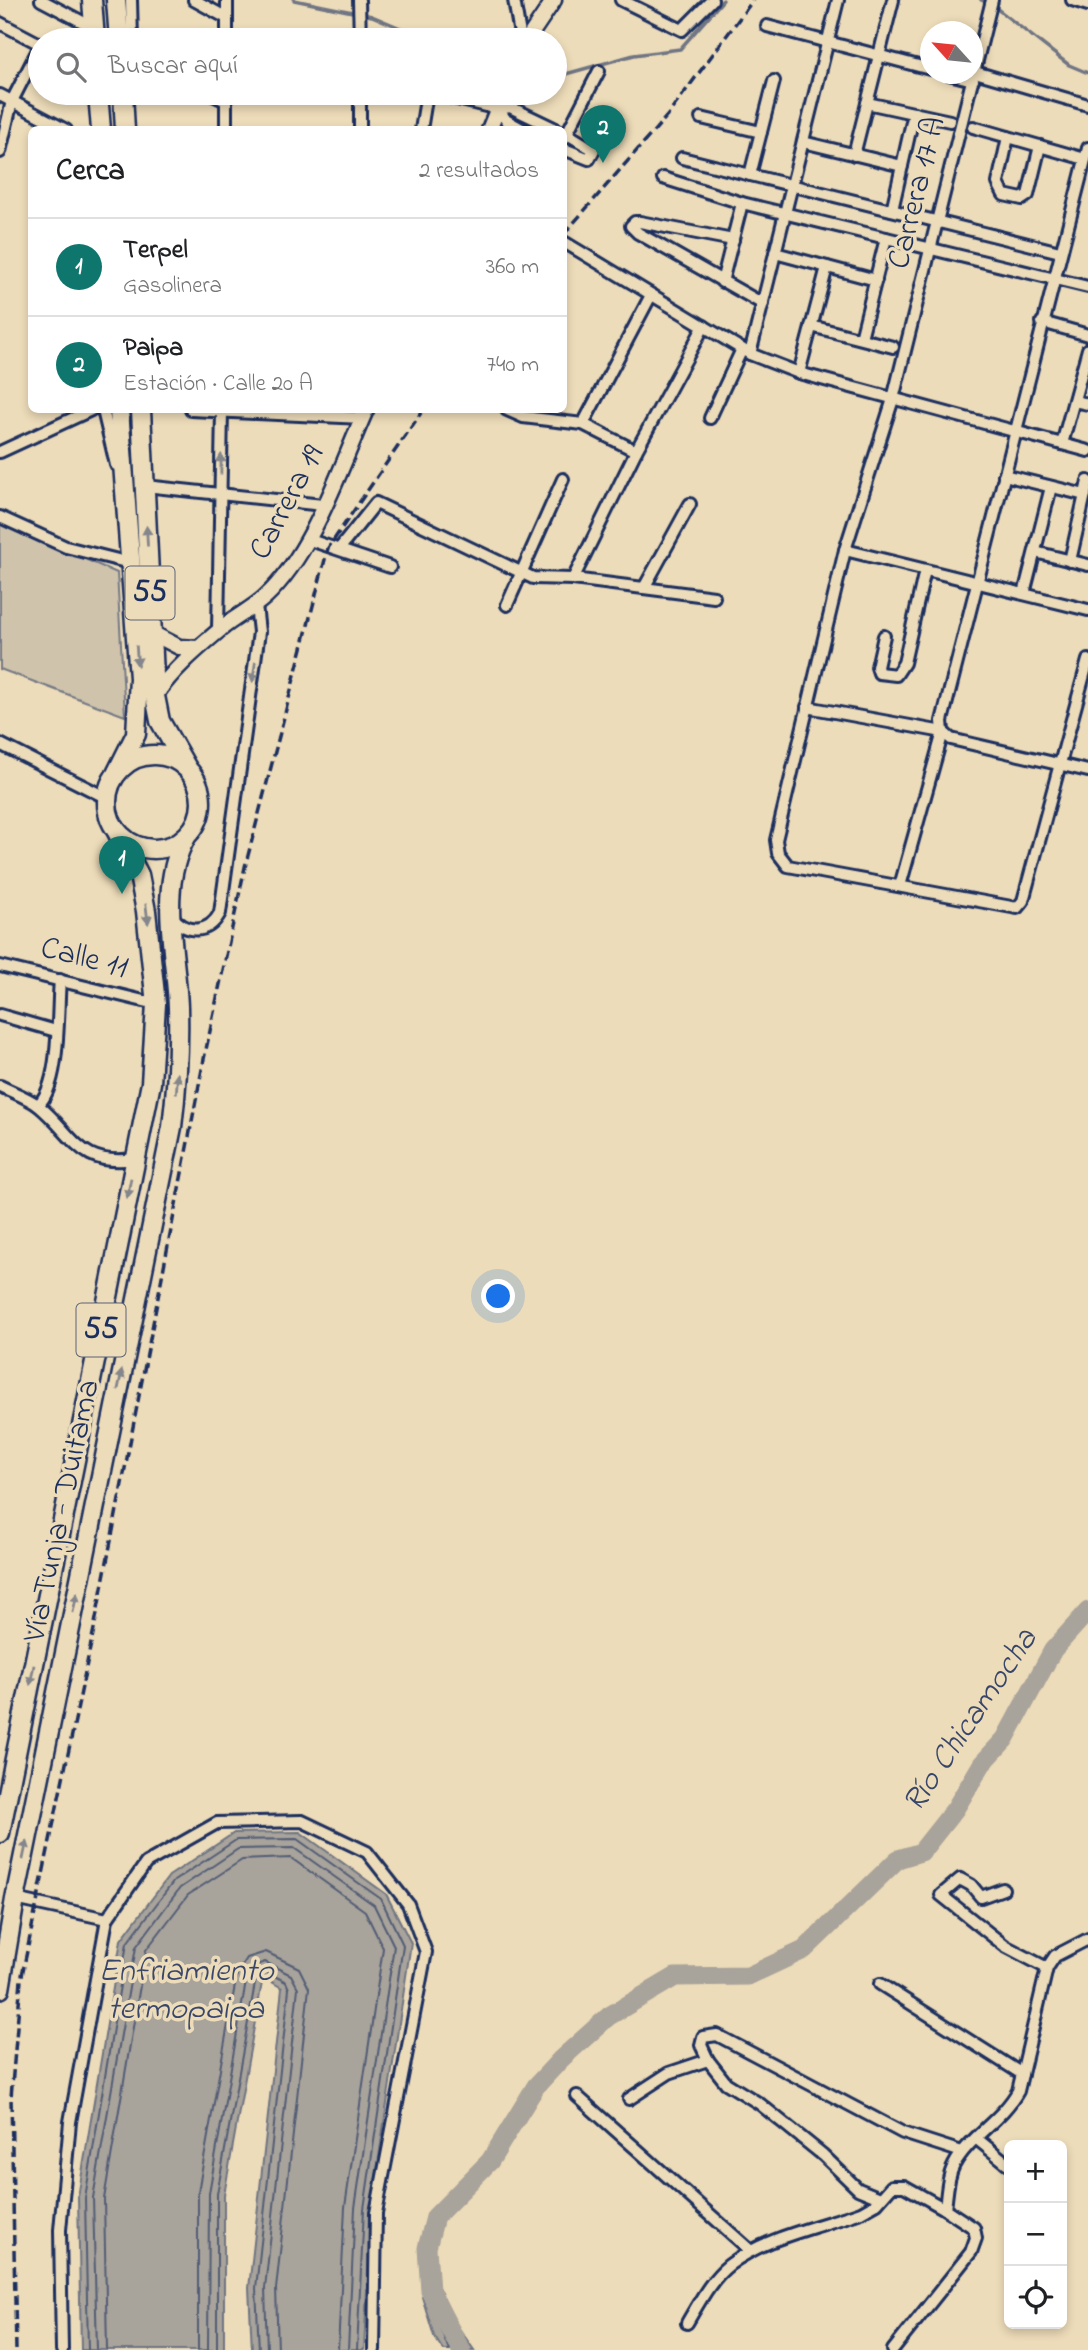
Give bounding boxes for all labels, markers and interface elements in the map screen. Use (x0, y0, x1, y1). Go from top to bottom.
north arrow (920, 21, 983, 84)
search box (28, 28, 567, 105)
icon: search (52, 48, 90, 86)
text: Buscar aquí (108, 48, 238, 86)
pin: 2 (580, 105, 626, 163)
street label: Carrera 17 A (876, 112, 960, 274)
text: Cerca (56, 150, 125, 194)
text: 2 resultados (419, 155, 539, 188)
text: Terpel (123, 232, 188, 270)
text: 1 (75, 251, 83, 284)
text: 360 m (486, 251, 539, 284)
text: Gasolinera (123, 270, 222, 303)
text: Paipa (123, 330, 183, 368)
text: 2 (73, 349, 85, 382)
text: 740 m (487, 349, 539, 382)
text: Estación · Calle 20 A (123, 368, 313, 401)
street label: Carrera 19 (238, 437, 338, 569)
one-way arrow (215, 453, 227, 475)
one-way arrow (141, 525, 152, 547)
road number: 55 (125, 566, 174, 620)
one-way arrow (132, 645, 143, 667)
one-way arrow (248, 661, 259, 683)
pin: 1 (99, 836, 145, 894)
one-way arrow (141, 904, 152, 926)
street label: Calle 11 (35, 926, 133, 992)
one-way arrow (172, 1072, 183, 1094)
one-way arrow (123, 1177, 134, 1199)
your location (481, 1279, 515, 1313)
road number: 55 (76, 1304, 126, 1356)
one-way arrow (115, 1369, 126, 1391)
street label: Vía Tunja - Duitama (12, 1375, 114, 1648)
one-way arrow (70, 1592, 81, 1614)
water label: Río Chicamocha (892, 1618, 1051, 1823)
one-way arrow (26, 1664, 37, 1686)
one-way arrow (19, 1839, 30, 1861)
water label: Enfriamiento termopaipa (98, 1948, 276, 2034)
map controls (1004, 2140, 1067, 2329)
button: + (1004, 2140, 1067, 2203)
button: − (1004, 2203, 1067, 2266)
button: locate (1004, 2266, 1067, 2329)

